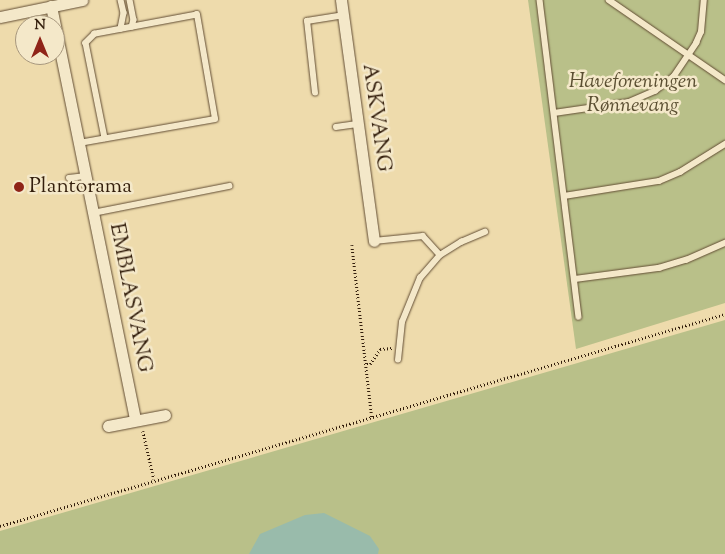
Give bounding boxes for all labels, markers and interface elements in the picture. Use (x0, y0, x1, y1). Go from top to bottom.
north arrow (15, 15, 65, 65)
text: N (34, 16, 46, 36)
street label: ASKVANG (356, 62, 396, 174)
park label: Haveforeningen Rønnevang (569, 69, 697, 119)
place label: Plantorama (29, 174, 132, 200)
marker: Plantorama (13, 181, 25, 193)
street label: EMBLASVANG (103, 221, 157, 375)

